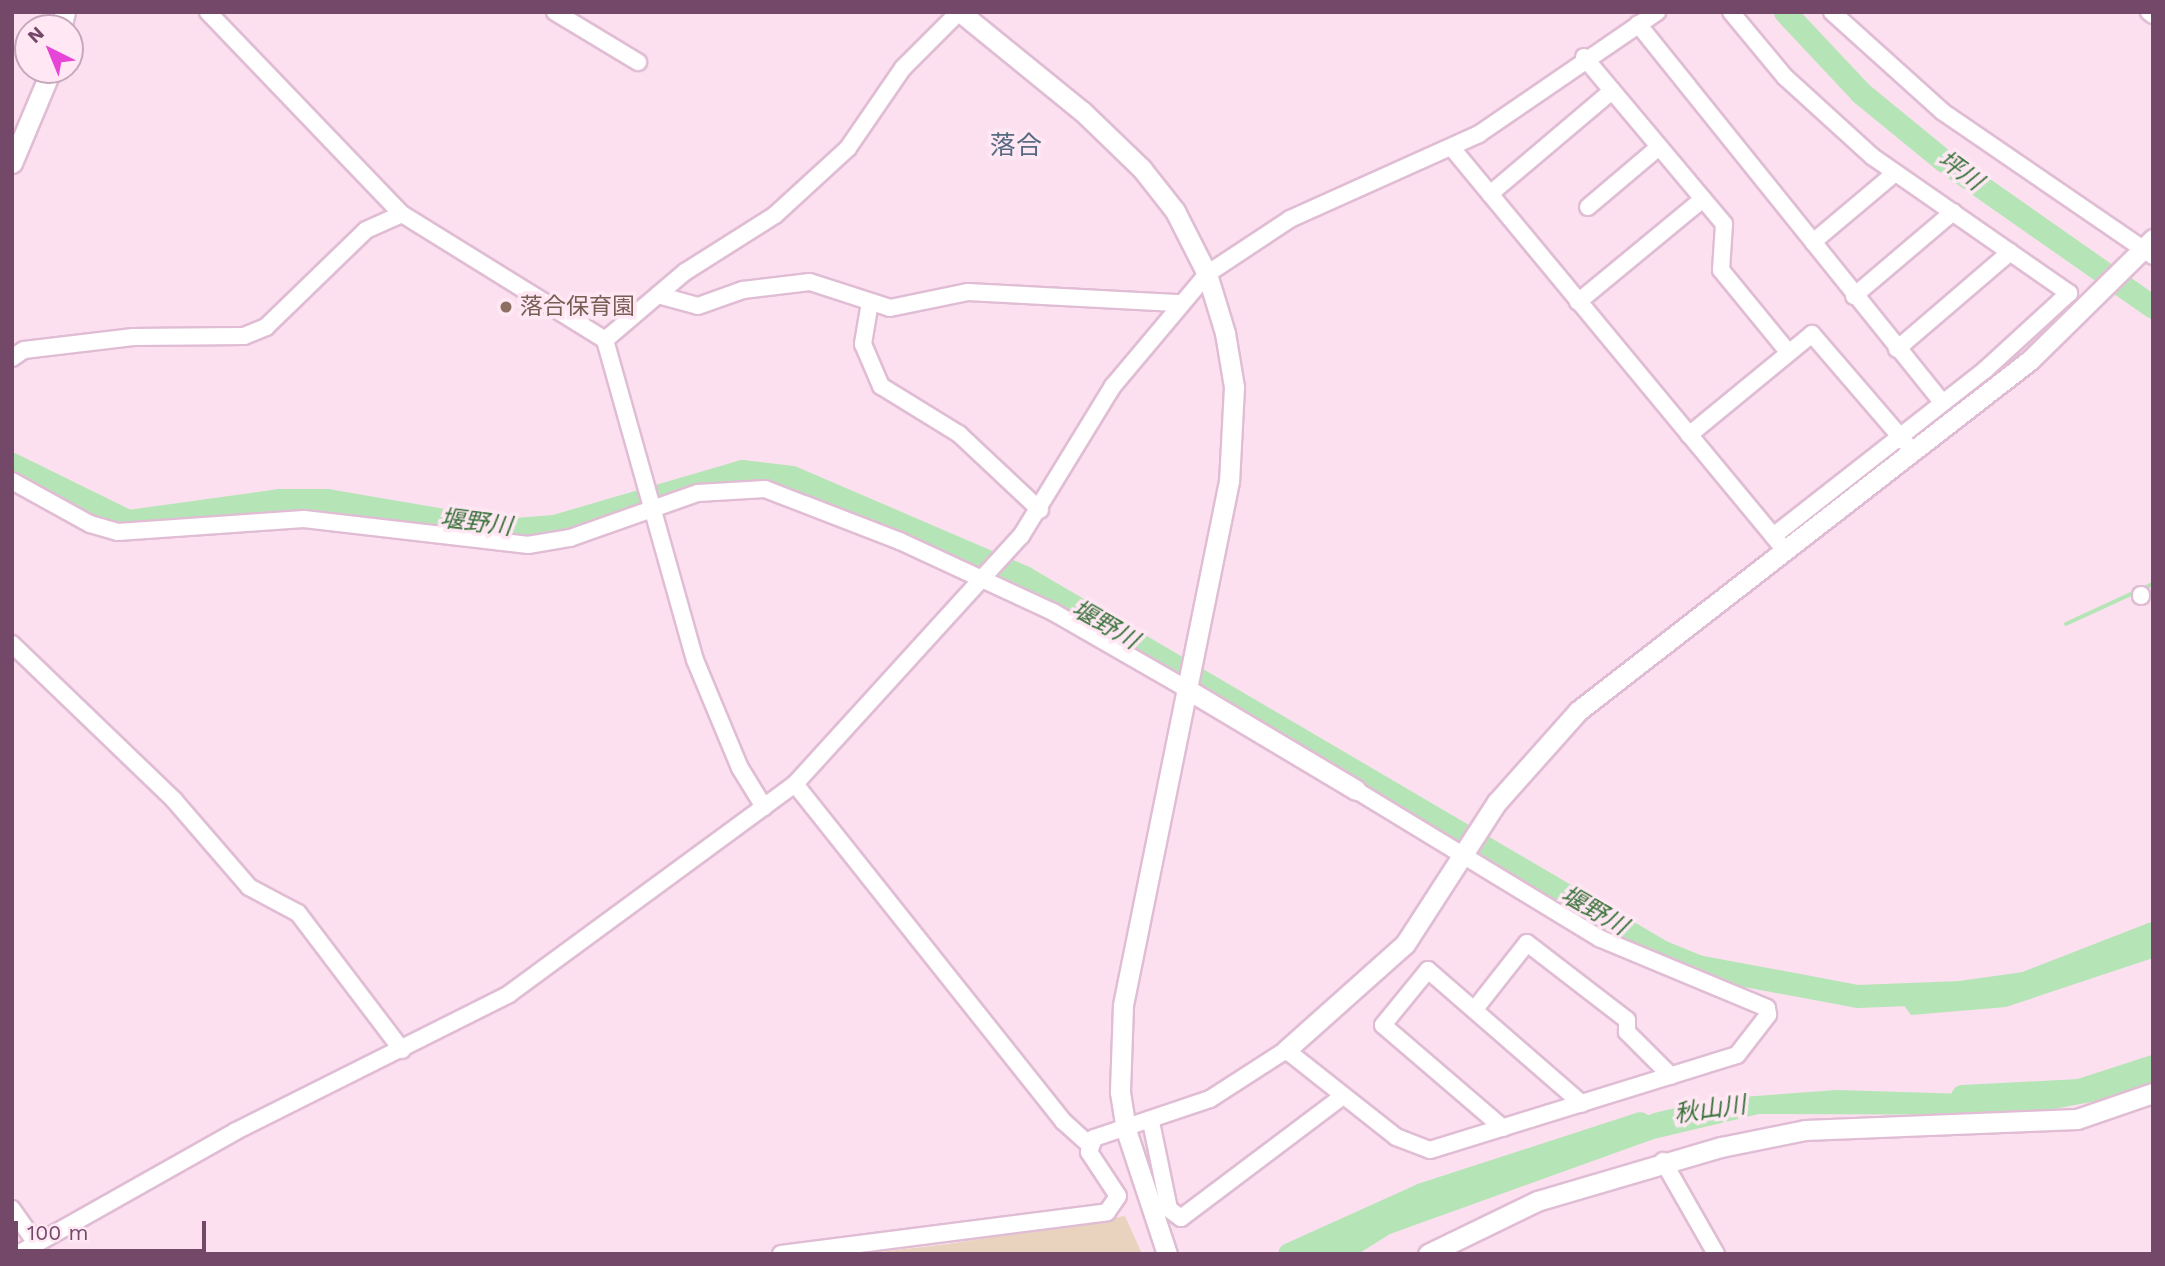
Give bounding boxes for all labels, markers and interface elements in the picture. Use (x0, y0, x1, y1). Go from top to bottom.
north arrow (14, 14, 84, 84)
text: N (23, 22, 49, 48)
district label: 落合 (990, 130, 1042, 162)
water label: 坪川 (1932, 145, 1988, 197)
place label: 落合保育園 (520, 293, 635, 321)
marker: 落合保育園 (498, 299, 514, 315)
water label: 堰野川 (439, 504, 513, 542)
water label: 堰野川 (1067, 595, 1143, 655)
water label: 堰野川 (1556, 881, 1632, 941)
water label: 秋山川 (1672, 1091, 1748, 1129)
scale bar (18, 1206, 210, 1250)
text: 100 m (27, 1220, 89, 1245)

